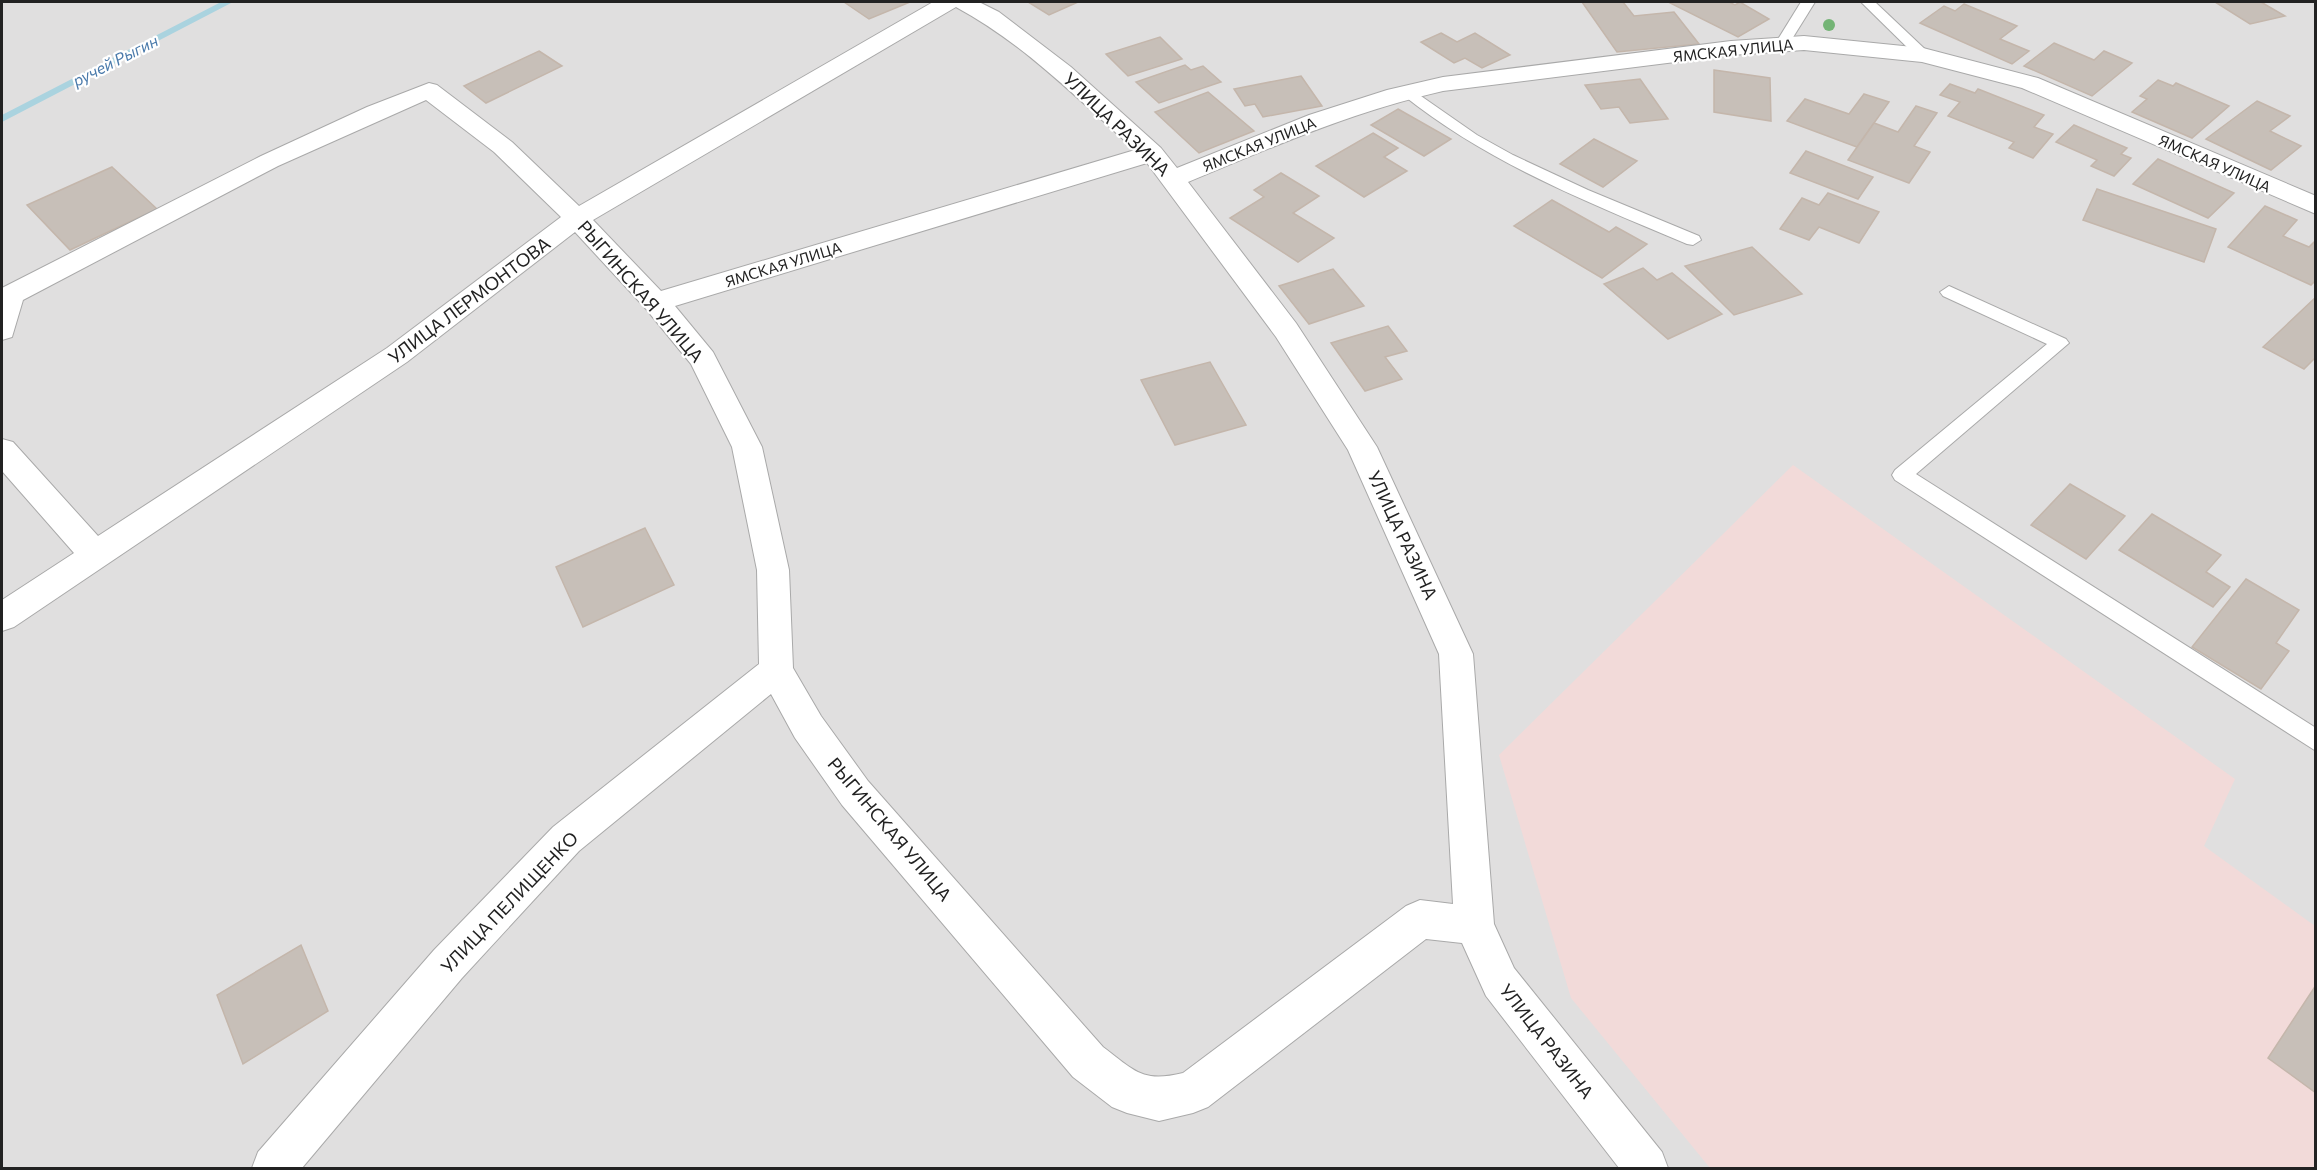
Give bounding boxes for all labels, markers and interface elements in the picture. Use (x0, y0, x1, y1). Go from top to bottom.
water label: ручей Рыгин (68, 30, 161, 90)
street label: ЯМСКАЯ УЛИЦА (1672, 35, 1794, 65)
street label: УЛИЦА РАЗИНА (1059, 68, 1175, 180)
street label: ЯМСКАЯ УЛИЦА (1200, 113, 1318, 175)
street label: ЯМСКАЯ УЛИЦА (2156, 130, 2274, 196)
street label: РЫГИНСКАЯ УЛИЦА (573, 216, 709, 366)
street label: УЛИЦА ЛЕРМОНТОВА (384, 232, 554, 368)
street label: ЯМСКАЯ УЛИЦА (723, 238, 843, 290)
street label: УЛИЦА РАЗИНА (1363, 467, 1443, 603)
street label: РЫГИНСКАЯ УЛИЦА (824, 753, 956, 905)
street label: УЛИЦА ПЕЛИЩЕНКО (436, 827, 582, 977)
street label: УЛИЦА РАЗИНА (1495, 979, 1599, 1103)

